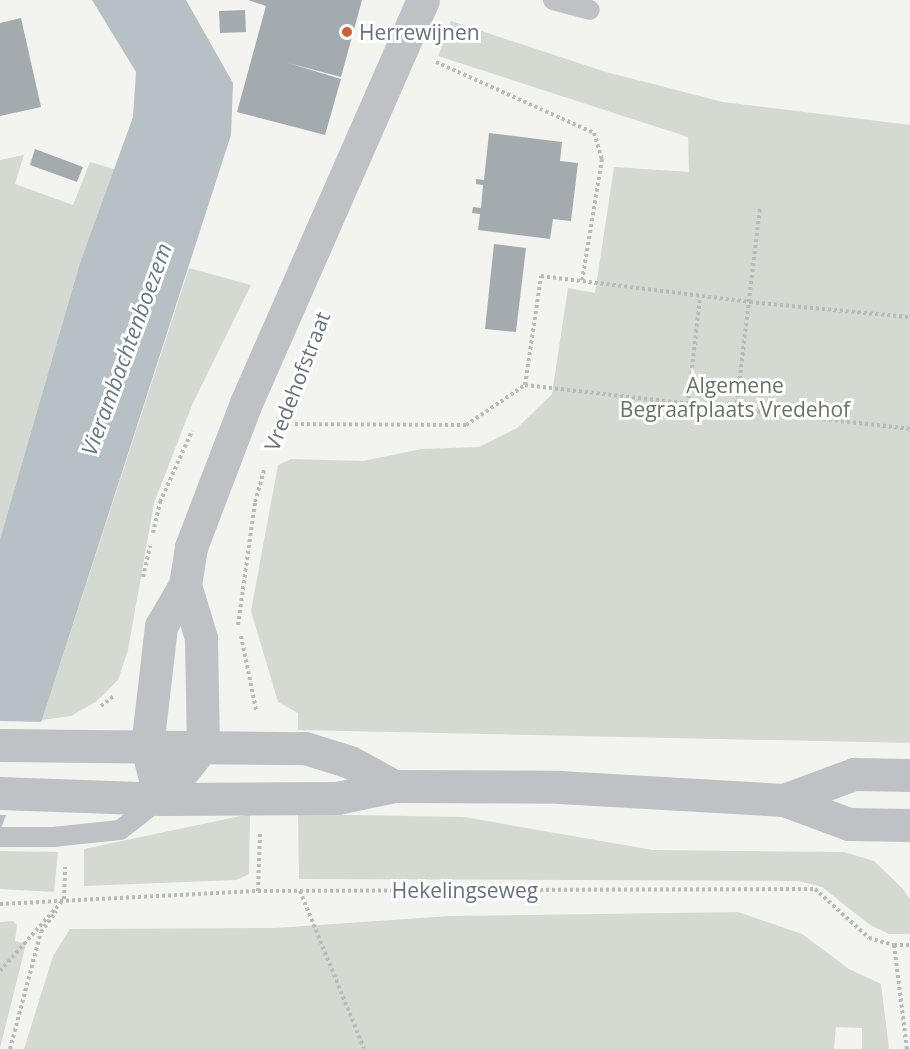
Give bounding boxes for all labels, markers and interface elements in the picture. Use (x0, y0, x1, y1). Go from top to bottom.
place label: Herrewijnen (359, 19, 480, 45)
marker: Herrewijnen (340, 25, 354, 39)
water label: Vierambachtenboezem (75, 239, 177, 459)
street label: Vredehofstraat (259, 308, 335, 454)
park label: Algemene Begraafplaats Vredehof (620, 372, 850, 422)
street label: Hekelingseweg (392, 877, 538, 903)

